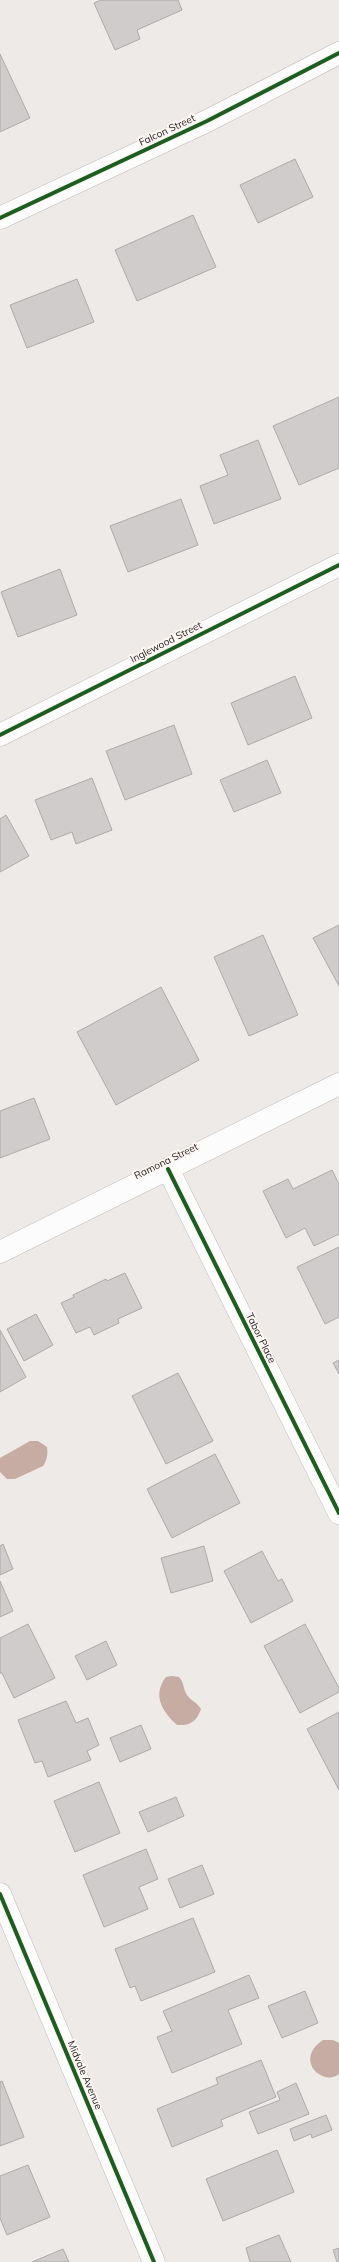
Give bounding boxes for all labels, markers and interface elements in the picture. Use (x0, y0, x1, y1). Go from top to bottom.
street label: Falcon Street (137, 111, 198, 149)
street label: Inglewood Street (128, 618, 204, 666)
street label: Ramona Street (132, 1140, 201, 1182)
street label: Tabor Place (243, 1311, 279, 1365)
street label: Midvale Avenue (65, 2039, 105, 2111)

